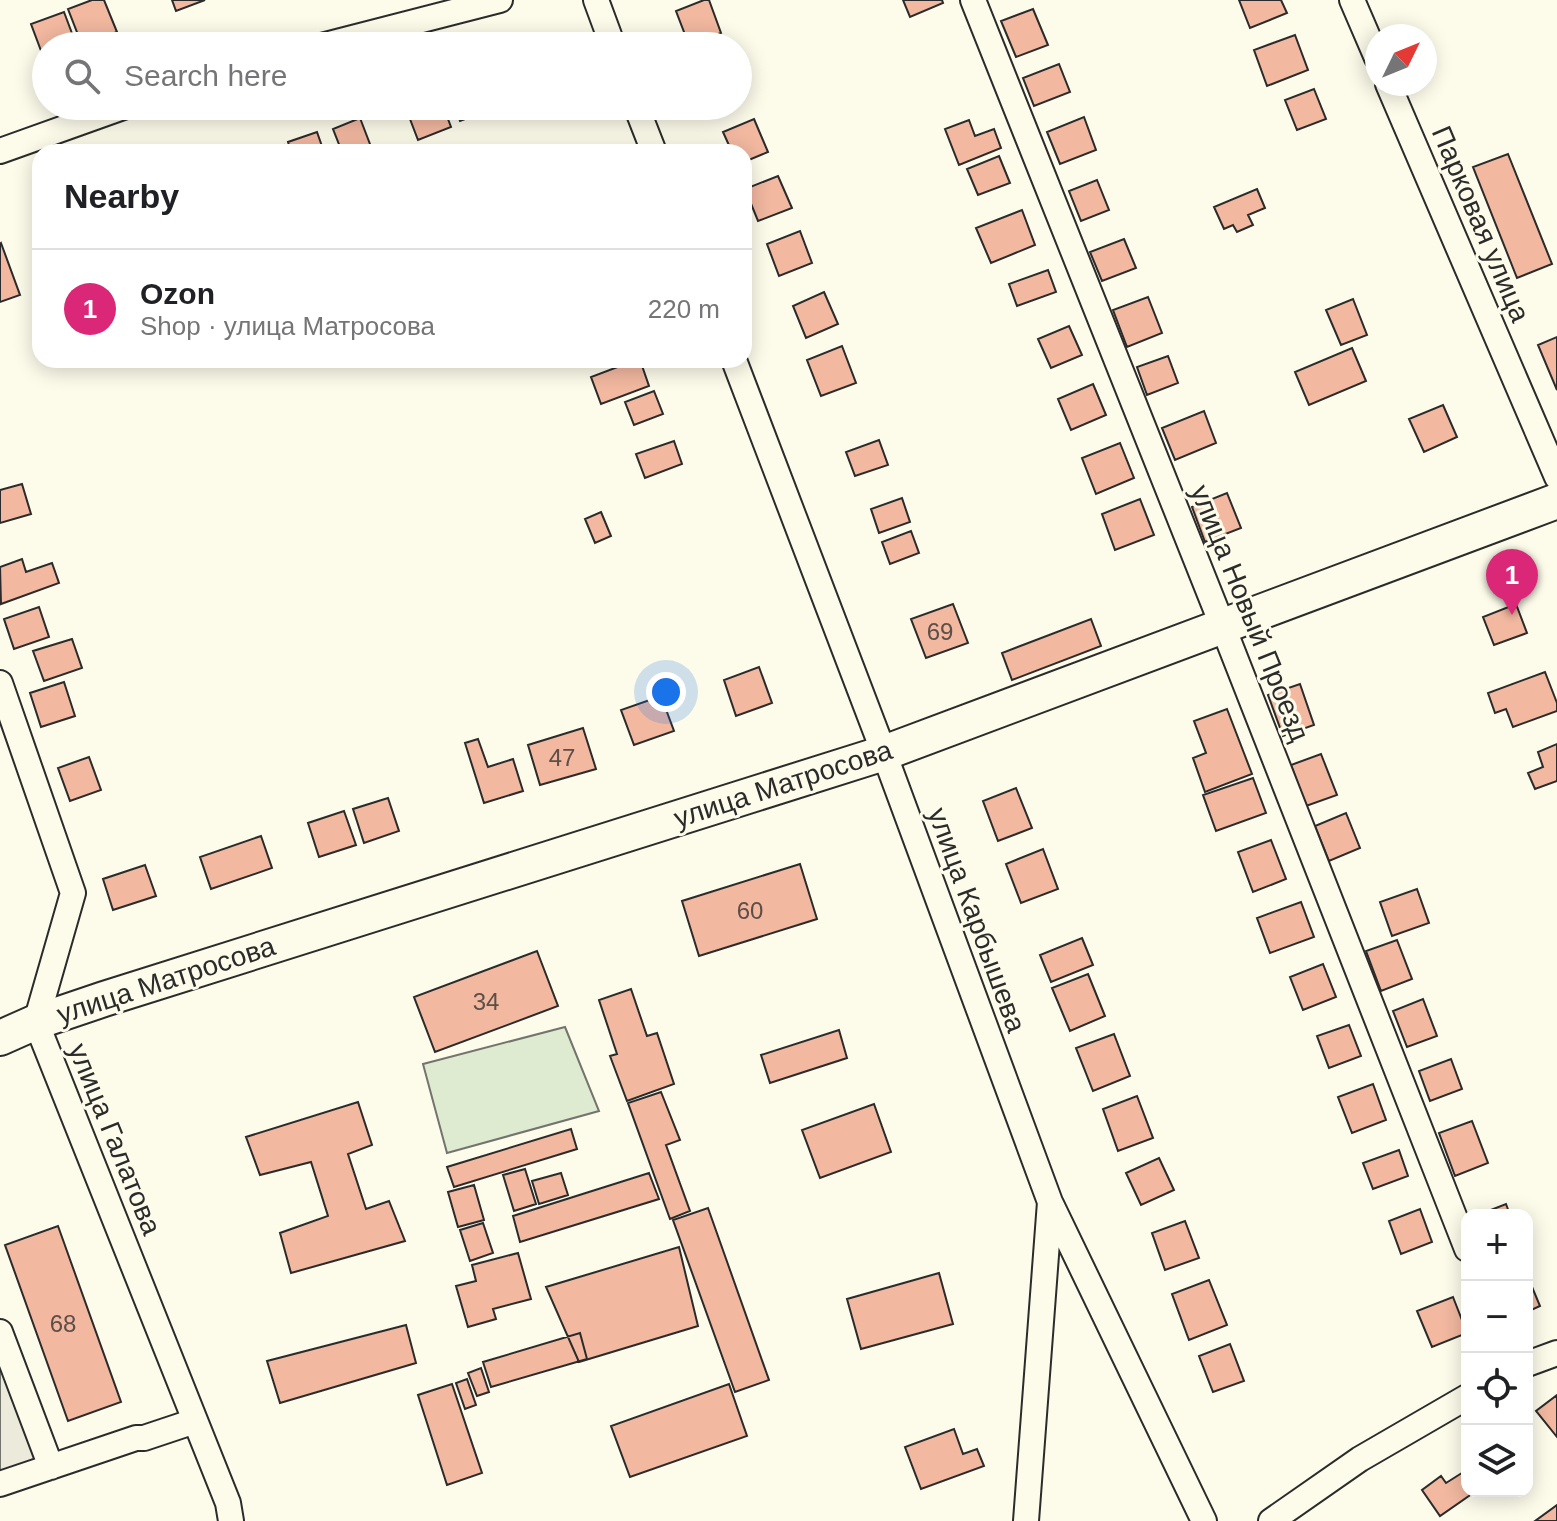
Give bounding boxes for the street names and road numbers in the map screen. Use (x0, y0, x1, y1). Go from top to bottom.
street label: Парковая улица (1426, 122, 1536, 327)
street label: улица Новый Проезд (1184, 480, 1316, 746)
street label: улица Матросова (670, 734, 896, 834)
street label: улица Карбышева (922, 804, 1032, 1037)
street label: улица Матросова (53, 930, 279, 1030)
street label: улица Галатова (63, 1039, 168, 1240)

